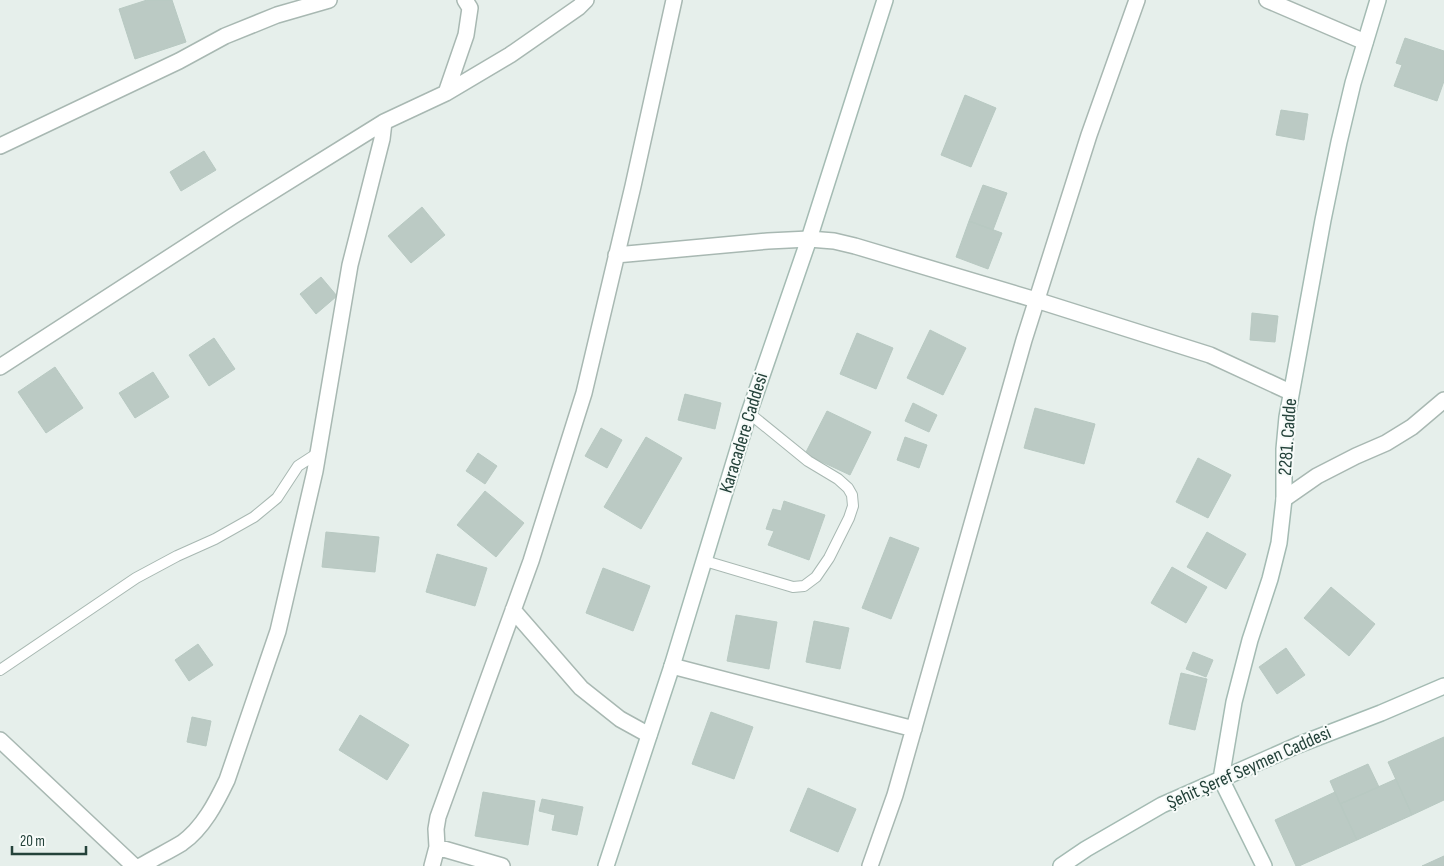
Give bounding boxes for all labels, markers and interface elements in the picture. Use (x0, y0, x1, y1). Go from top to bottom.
street label: Karacadere Caddesi (715, 370, 773, 496)
street label: 2281. Cadde (1274, 398, 1302, 476)
street label: Şehit Şeref Seymen Caddesi (1163, 721, 1335, 815)
scale bar (12, 824, 86, 856)
text: 20 m (20, 832, 45, 851)

